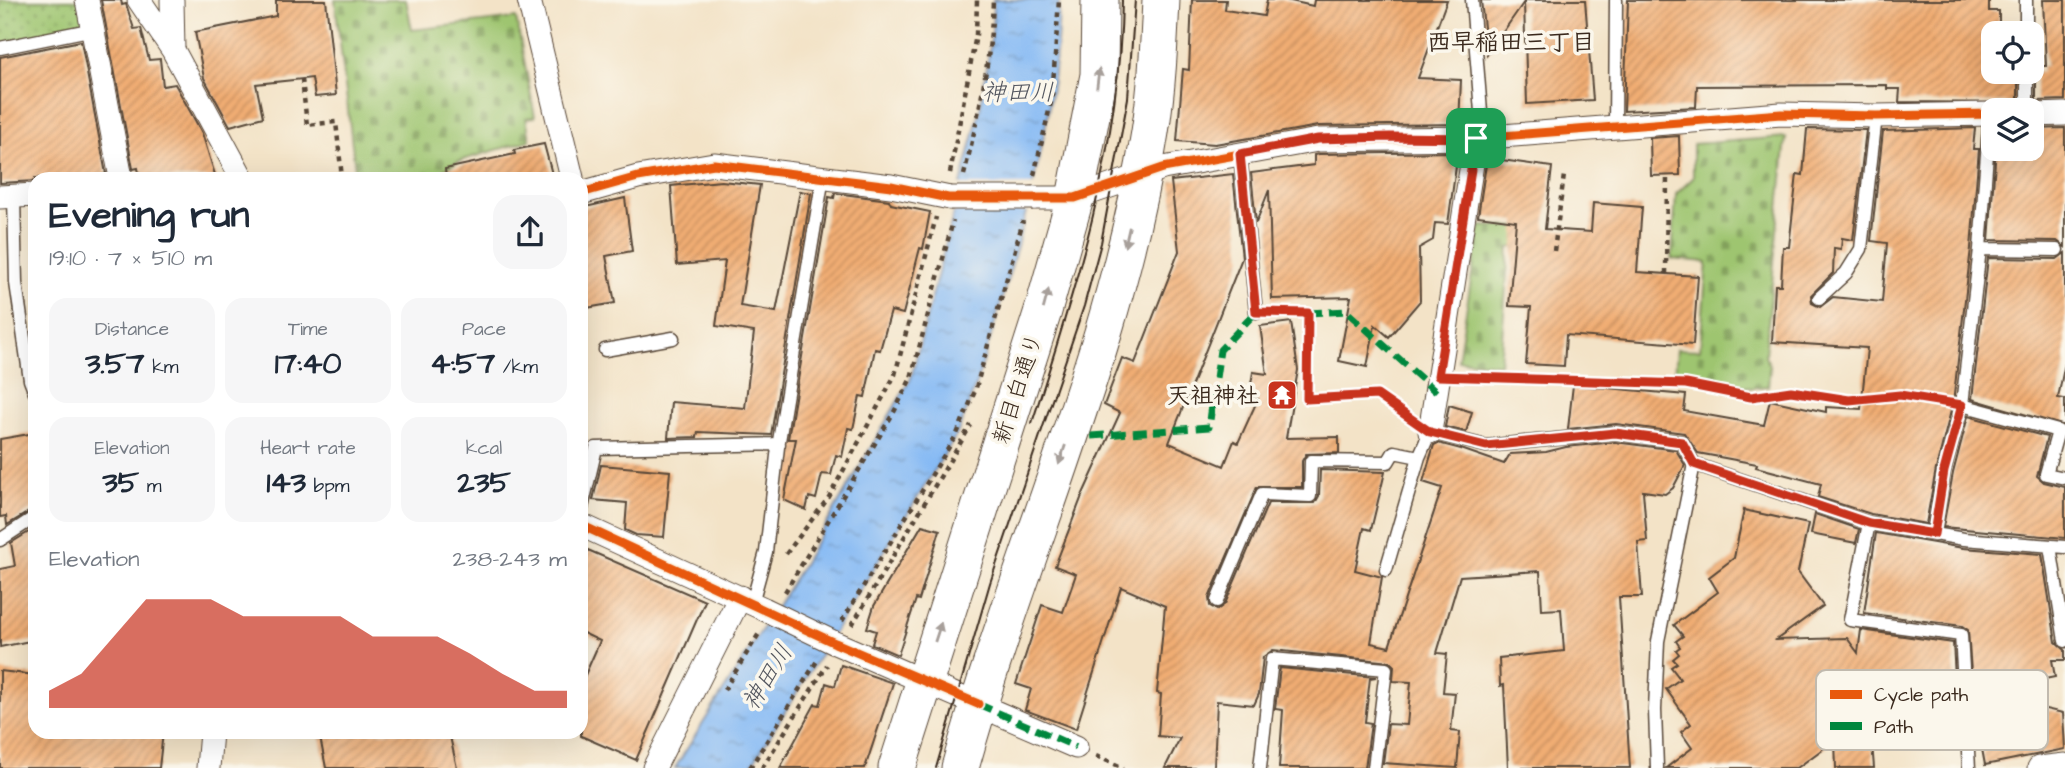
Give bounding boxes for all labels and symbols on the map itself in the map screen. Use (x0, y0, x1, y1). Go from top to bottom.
district label: 西早稲田三丁目 (1427, 26, 1595, 60)
one-way arrow (1092, 67, 1103, 89)
water label: 神田川 (982, 76, 1054, 110)
pin (1446, 108, 1506, 168)
one-way arrow (1122, 226, 1133, 248)
one-way arrow (1041, 288, 1052, 310)
street label: 新目白通り (985, 329, 1051, 448)
temple icon: 天祖神社 (1265, 378, 1299, 412)
place label: 天祖神社 (1167, 380, 1259, 412)
one-way arrow (1056, 444, 1067, 465)
one-way arrow (934, 622, 944, 643)
water label: 神田川 (734, 638, 801, 717)
legend (1816, 670, 2048, 750)
text: Cycle path (1874, 682, 1969, 710)
text: Path (1874, 714, 1913, 741)

